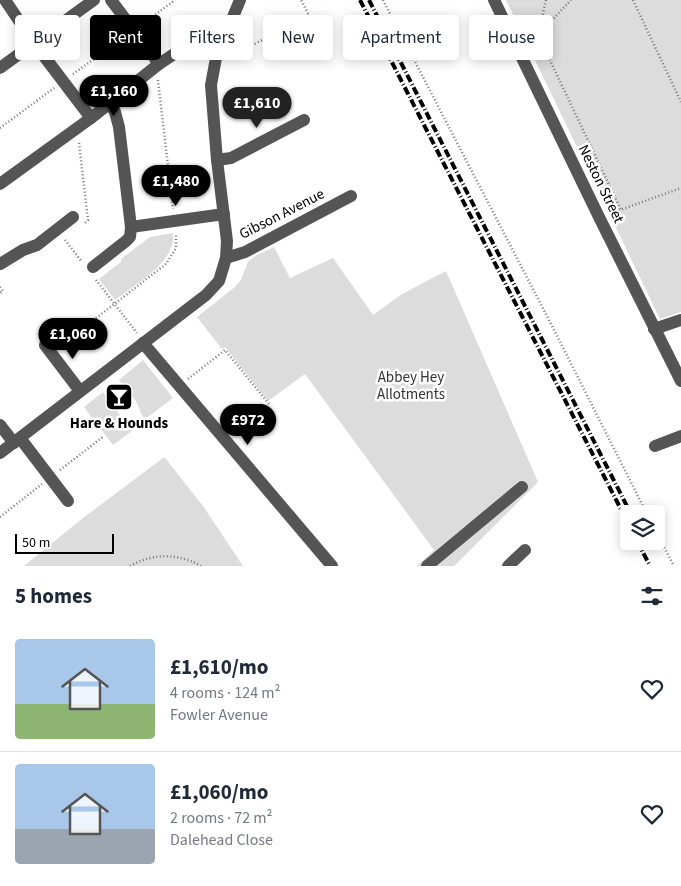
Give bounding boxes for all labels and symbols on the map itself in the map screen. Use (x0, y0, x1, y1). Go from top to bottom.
pin: £1,160 (73, 74, 155, 117)
pin: £1,610 (216, 86, 298, 129)
street label: Neston Street (573, 141, 629, 227)
pin: £1,480 (135, 164, 217, 207)
street label: Gibson Avenue (236, 184, 328, 244)
pin: £1,060 (32, 318, 114, 360)
park label: Abbey Hey Allotments (377, 367, 445, 405)
bar icon: Hare & Hounds (104, 382, 134, 412)
pin: £972 (218, 404, 278, 446)
place label: Hare & Hounds (70, 413, 169, 434)
scale bar (15, 531, 114, 554)

